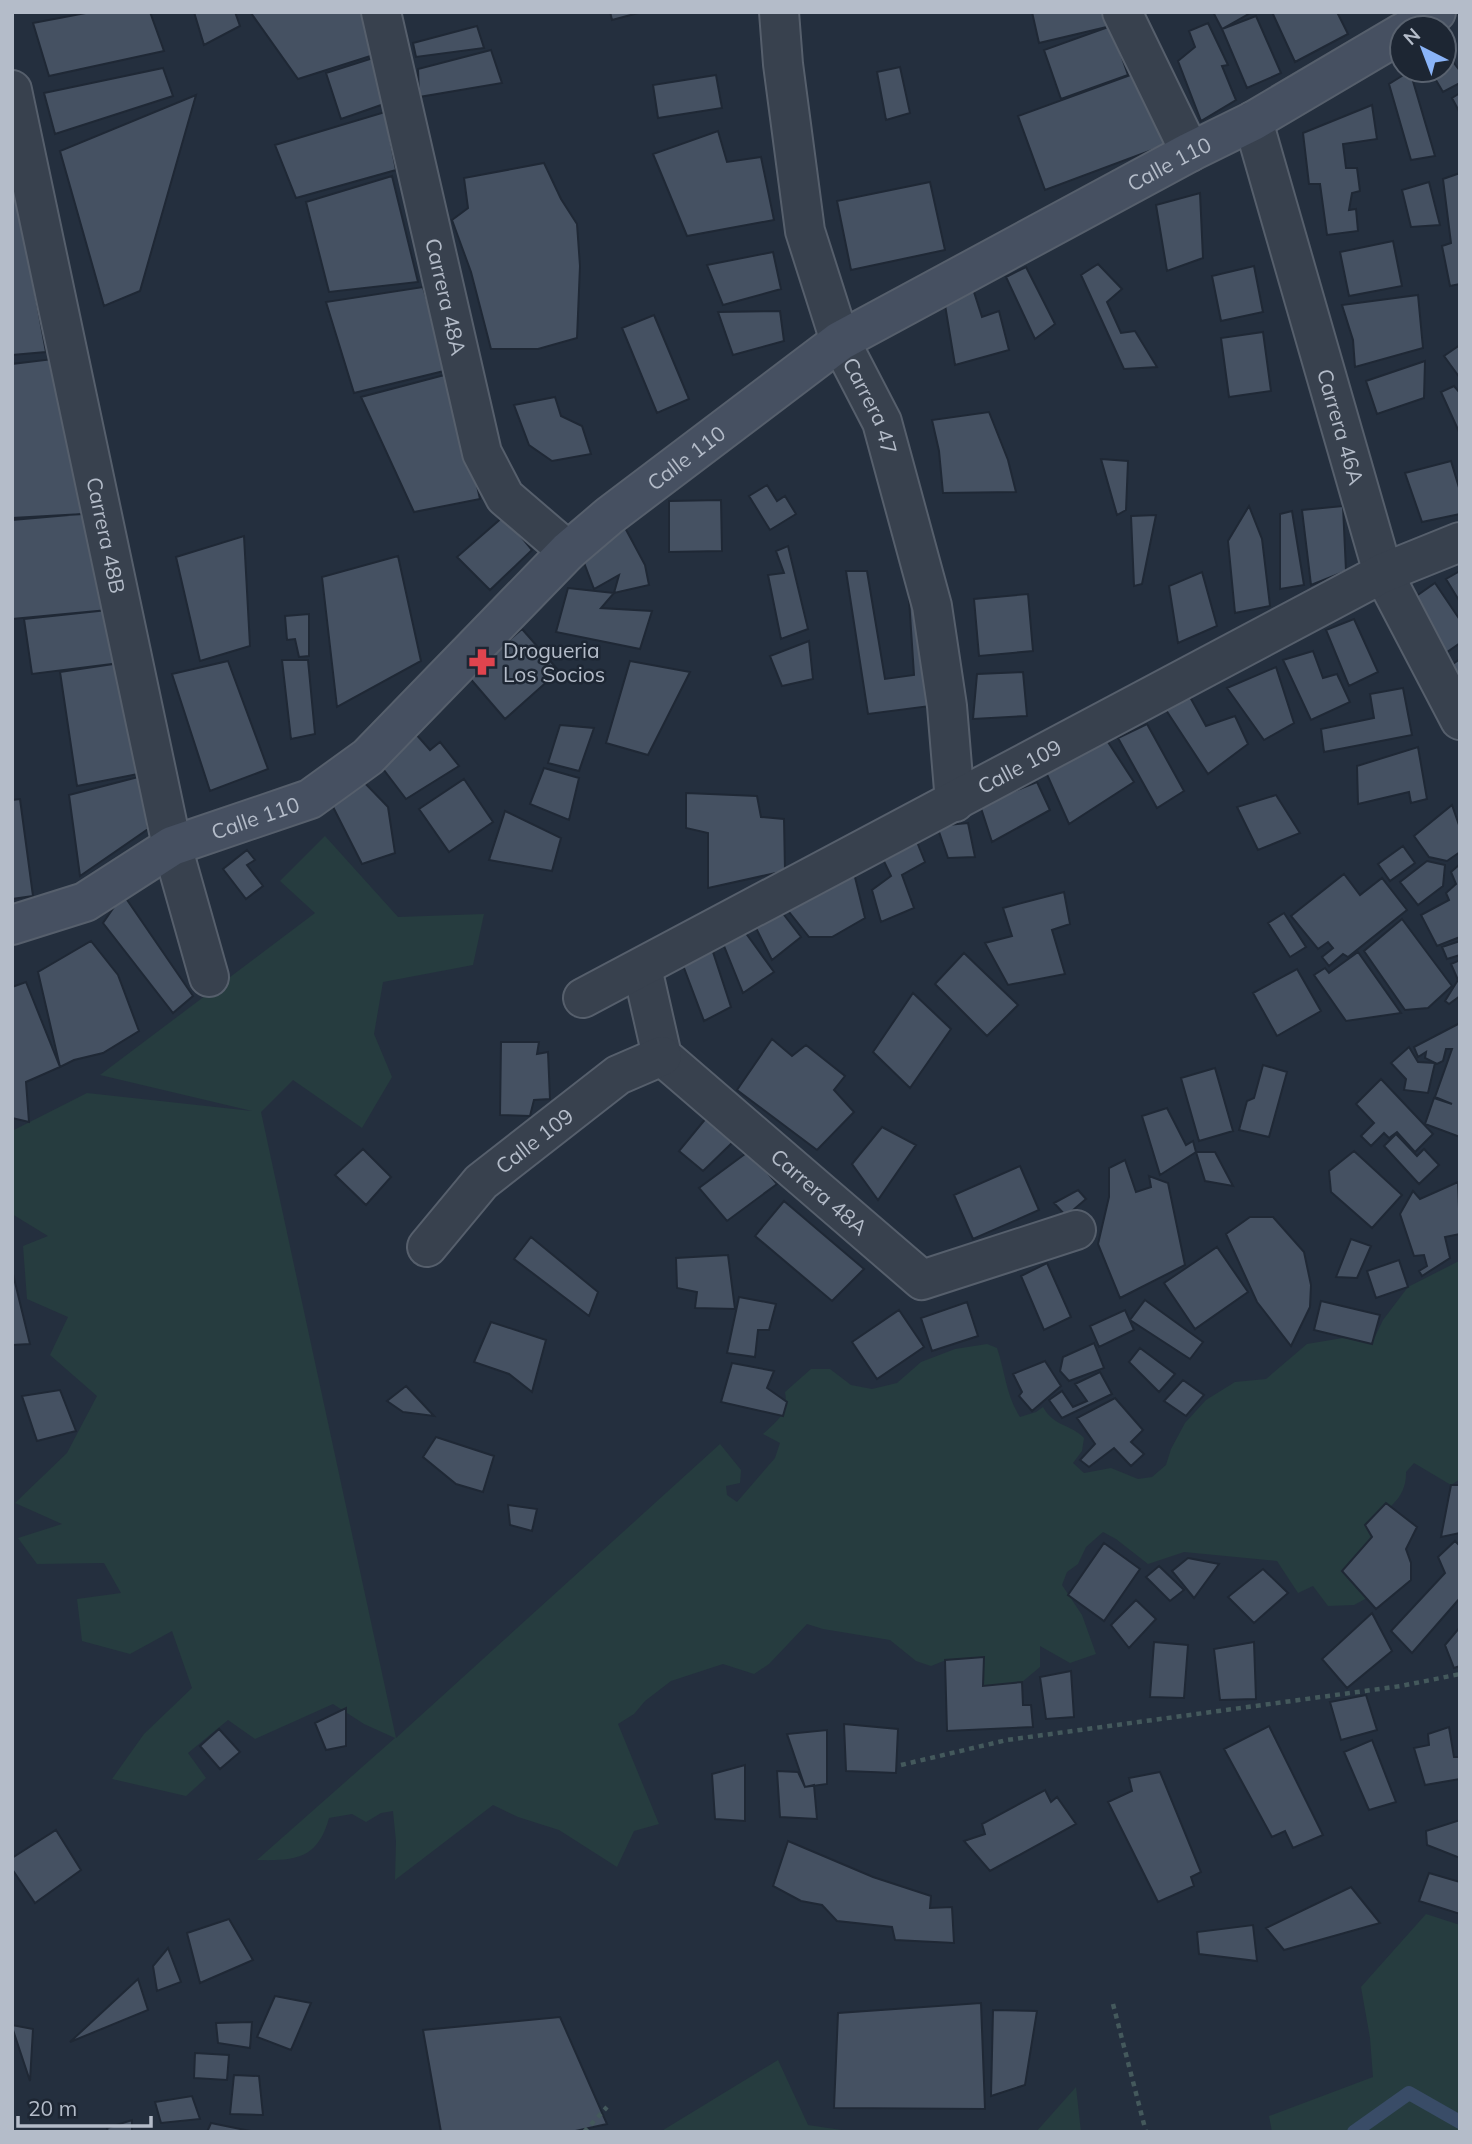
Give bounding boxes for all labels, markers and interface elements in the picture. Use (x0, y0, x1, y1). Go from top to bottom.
north arrow (1388, 14, 1458, 84)
text: N (1398, 23, 1425, 50)
street label: Calle 110 (1123, 131, 1215, 197)
street label: Carrera 48A (420, 235, 472, 358)
street label: Carrera 47 (838, 353, 903, 457)
street label: Carrera 46A (1312, 366, 1370, 488)
street label: Calle 110 (642, 420, 730, 496)
street label: Carrera 48B (81, 475, 131, 596)
place label: Drogueria Los Socios (503, 637, 605, 687)
pharmacy icon: Drogueria Los Socios (467, 647, 497, 677)
street label: Calle 109 (973, 733, 1066, 799)
street label: Calle 110 (208, 791, 303, 845)
street label: Calle 109 (490, 1102, 578, 1179)
street label: Carrera 48A (766, 1143, 874, 1241)
scale bar (18, 2084, 150, 2128)
text: 20 m (28, 2095, 77, 2121)

